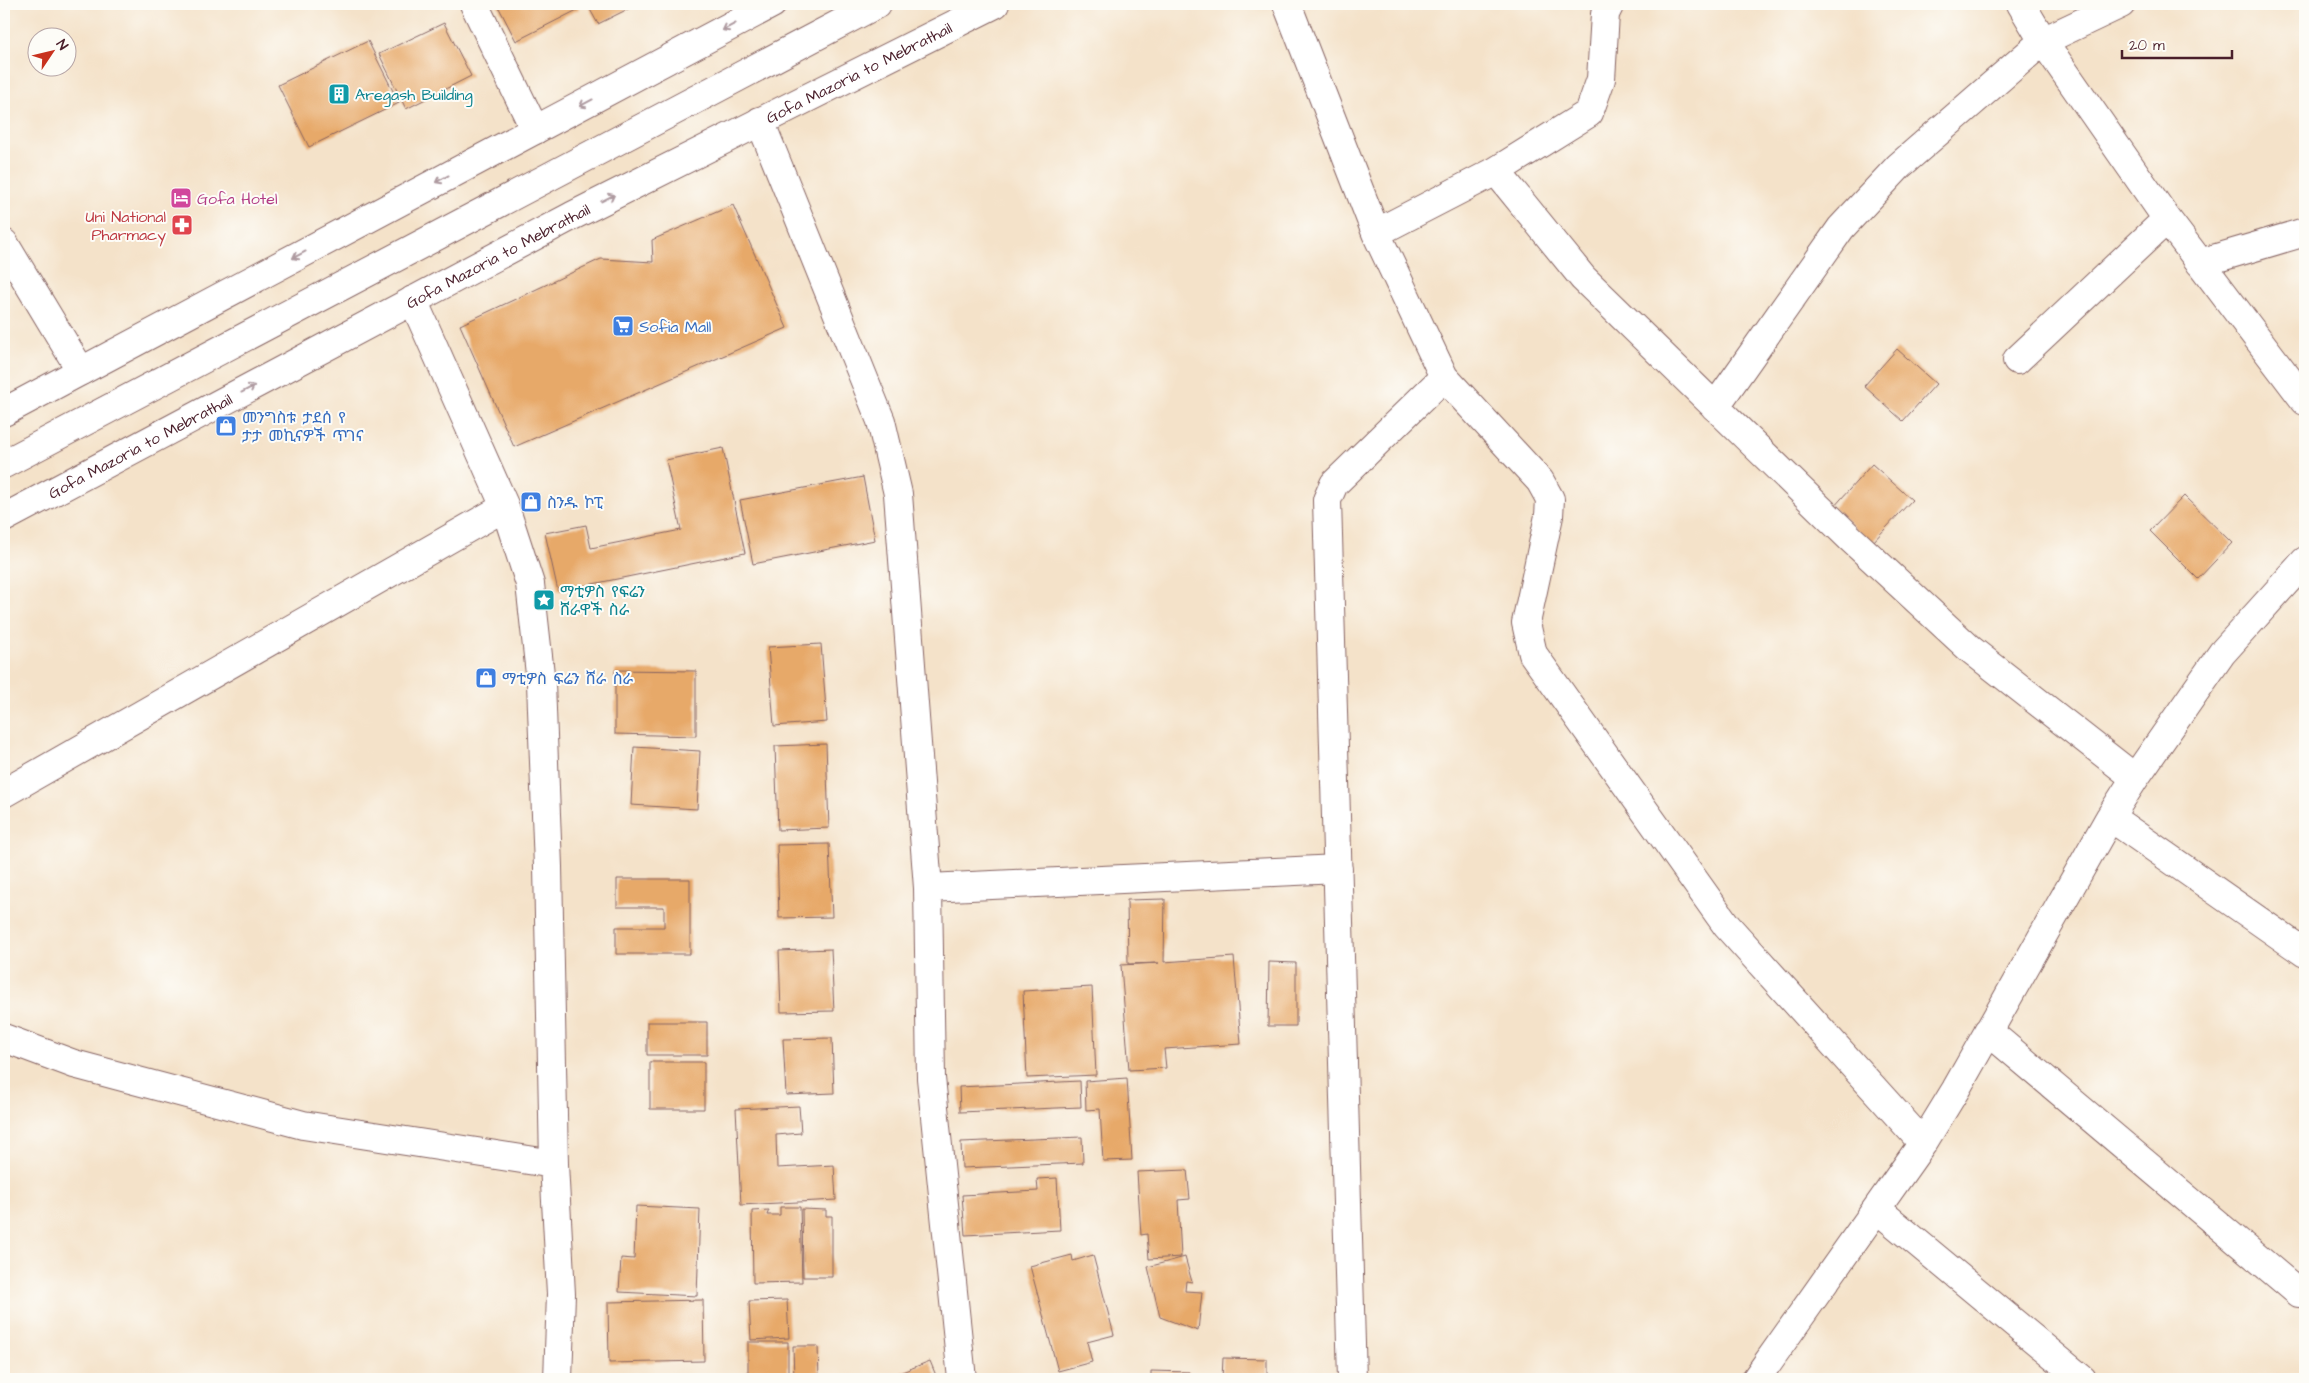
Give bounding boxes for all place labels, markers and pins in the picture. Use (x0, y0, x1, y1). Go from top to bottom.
building icon: Aregash Building (327, 82, 351, 106)
place label: Aregash Building (355, 84, 473, 107)
hotel icon: Gofa Hotel (169, 186, 193, 210)
place label: Gofa Hotel (197, 188, 277, 210)
place label: Uni National Pharmacy (85, 206, 166, 247)
pharmacy icon: Uni National Pharmacy (170, 213, 194, 237)
supermarket icon: Sofia Mall (611, 314, 635, 338)
place label: Sofia Mall (639, 316, 711, 338)
place label: መንግስቱ ታደሰ የ ታታ መኪናዎች ጥገና (242, 407, 364, 447)
shop icon: መንግስቱ ታደሰ የ ታታ መኪናዎች ጥገና (214, 414, 238, 438)
shop icon: ስንዱ ኮፒ (519, 490, 543, 514)
place label: ስንዱ ኮፒ (547, 492, 604, 514)
place label: ማቲዎስ የፍሬን ሸራዋች ስራ (560, 581, 645, 621)
place icon: ማቲዎስ የፍሬን ሸራዋች ስራ (532, 588, 556, 612)
shop icon: ማቲዎስ ፍሬን ሸራ ስራ (474, 666, 498, 690)
place label: ማቲዎስ ፍሬን ሸራ ስራ (502, 668, 634, 690)

